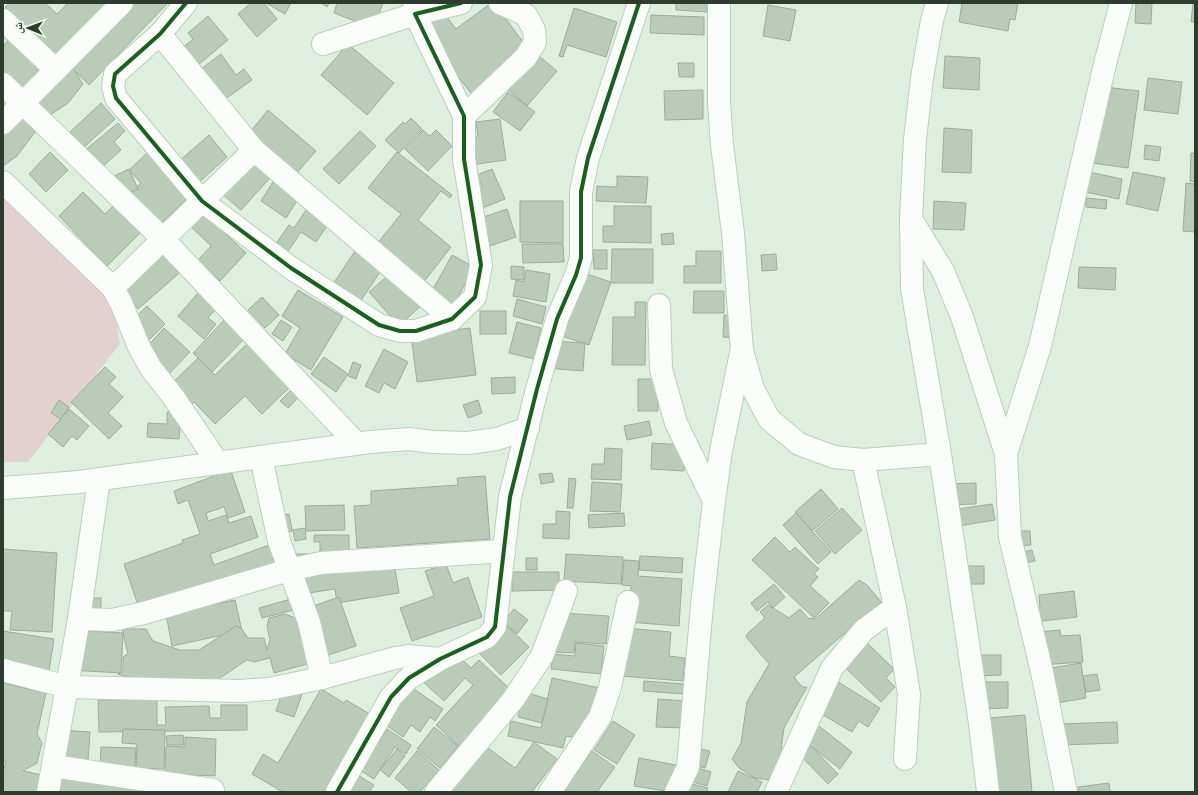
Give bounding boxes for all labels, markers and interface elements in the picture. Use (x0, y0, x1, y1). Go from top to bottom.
north arrow (8, 8, 48, 48)
text: ش (11, 22, 26, 34)

